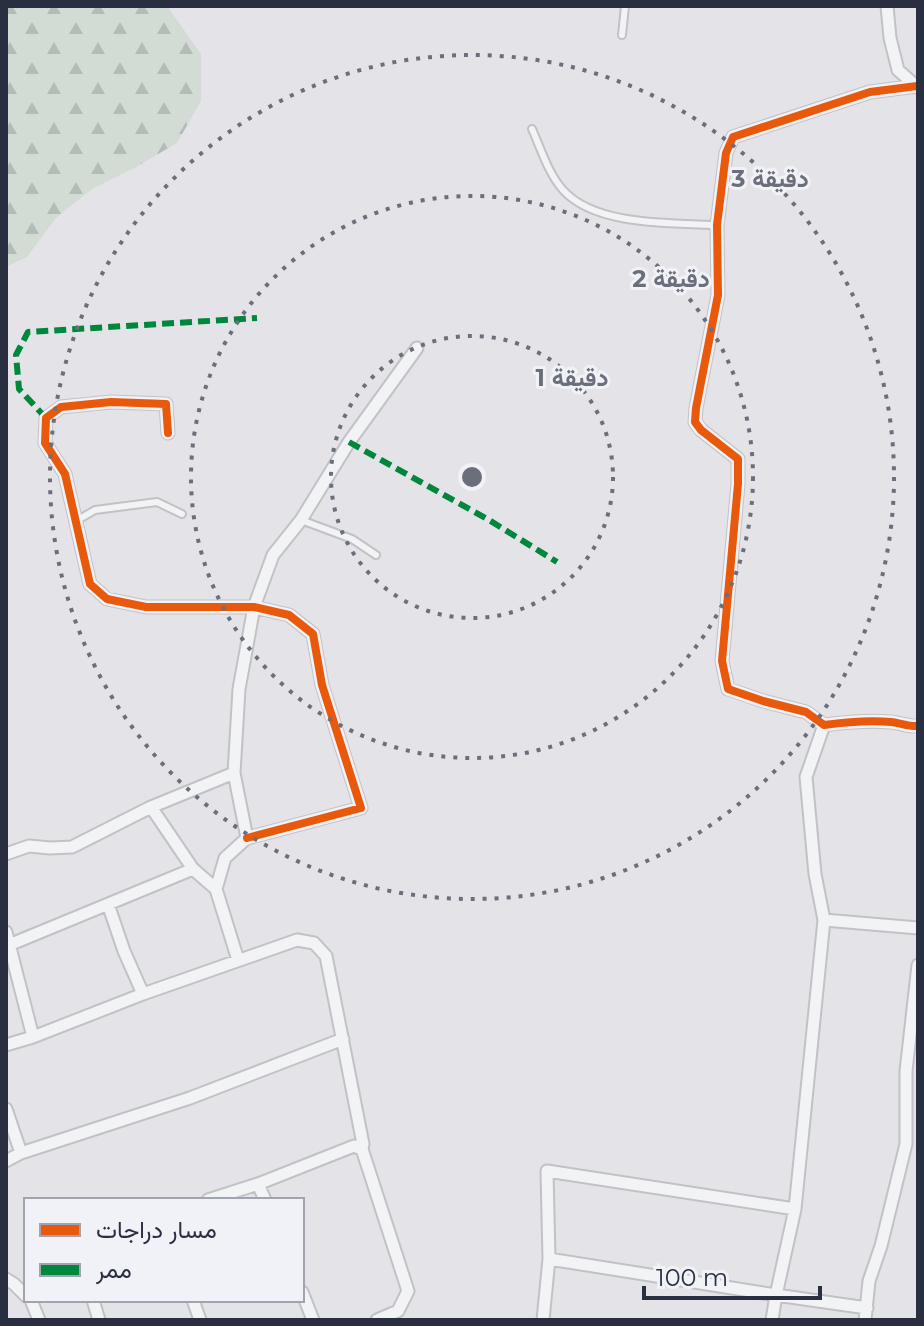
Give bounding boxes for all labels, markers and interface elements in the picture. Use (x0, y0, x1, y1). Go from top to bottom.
text: 3 دقيقة (730, 164, 809, 193)
text: 2 دقيقة (632, 264, 710, 293)
text: 1 دقيقة (536, 363, 608, 392)
centre of rings (458, 463, 486, 491)
legend (24, 1198, 304, 1302)
text: مسار دراجات (96, 1215, 217, 1245)
scale bar (644, 1250, 820, 1300)
text: ممر (95, 1255, 132, 1285)
text: 100 m (656, 1263, 728, 1292)

